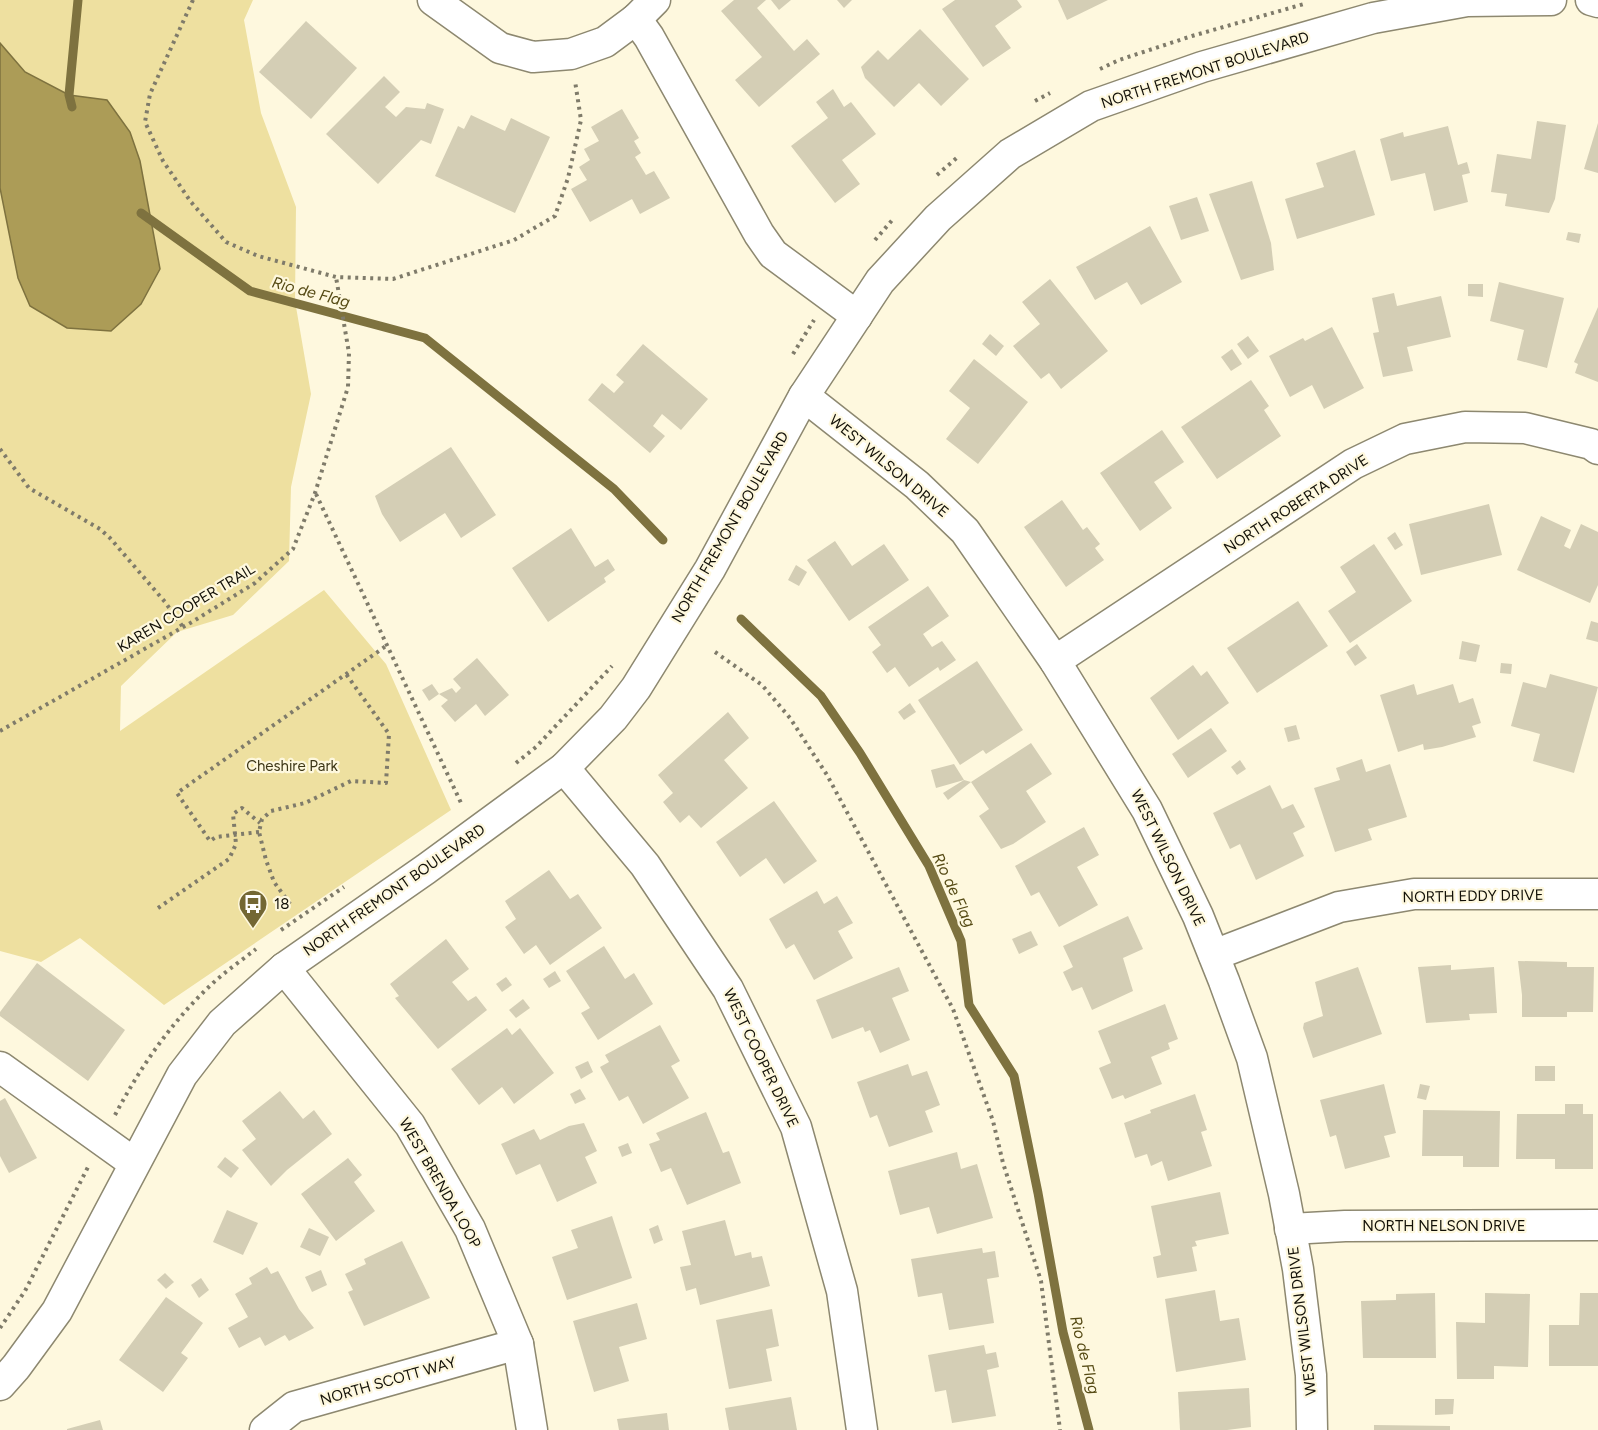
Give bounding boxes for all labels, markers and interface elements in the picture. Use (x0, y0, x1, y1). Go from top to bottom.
street label: NORTH FREMONT BOULEVARD (1099, 28, 1311, 112)
water label: Rio de Flag (270, 272, 352, 312)
street label: WEST WILSON DRIVE (826, 411, 952, 521)
street label: NORTH FREMONT BOULEVARD (668, 428, 792, 626)
street label: NORTH ROBERTA DRIVE (1220, 451, 1372, 557)
street label: KAREN COOPER TRAIL (114, 560, 258, 656)
park label: Cheshire Park (246, 757, 339, 775)
street label: WEST WILSON DRIVE (1127, 787, 1209, 929)
street label: NORTH FREMONT BOULEVARD (300, 820, 488, 960)
water label: Rio de Flag (928, 850, 980, 930)
street label: NORTH EDDY DRIVE (1402, 886, 1544, 906)
bus stop icon: 18 (237, 888, 269, 930)
place label: 18 (274, 895, 289, 913)
street label: WEST COOPER DRIVE (720, 986, 802, 1130)
street label: WEST BRENDA LOOP (395, 1115, 485, 1252)
street label: NORTH NELSON DRIVE (1362, 1217, 1526, 1235)
street label: WEST WILSON DRIVE (1284, 1245, 1320, 1397)
water label: Rio de Flag (1066, 1314, 1104, 1396)
street label: NORTH SCOTT WAY (318, 1353, 458, 1409)

